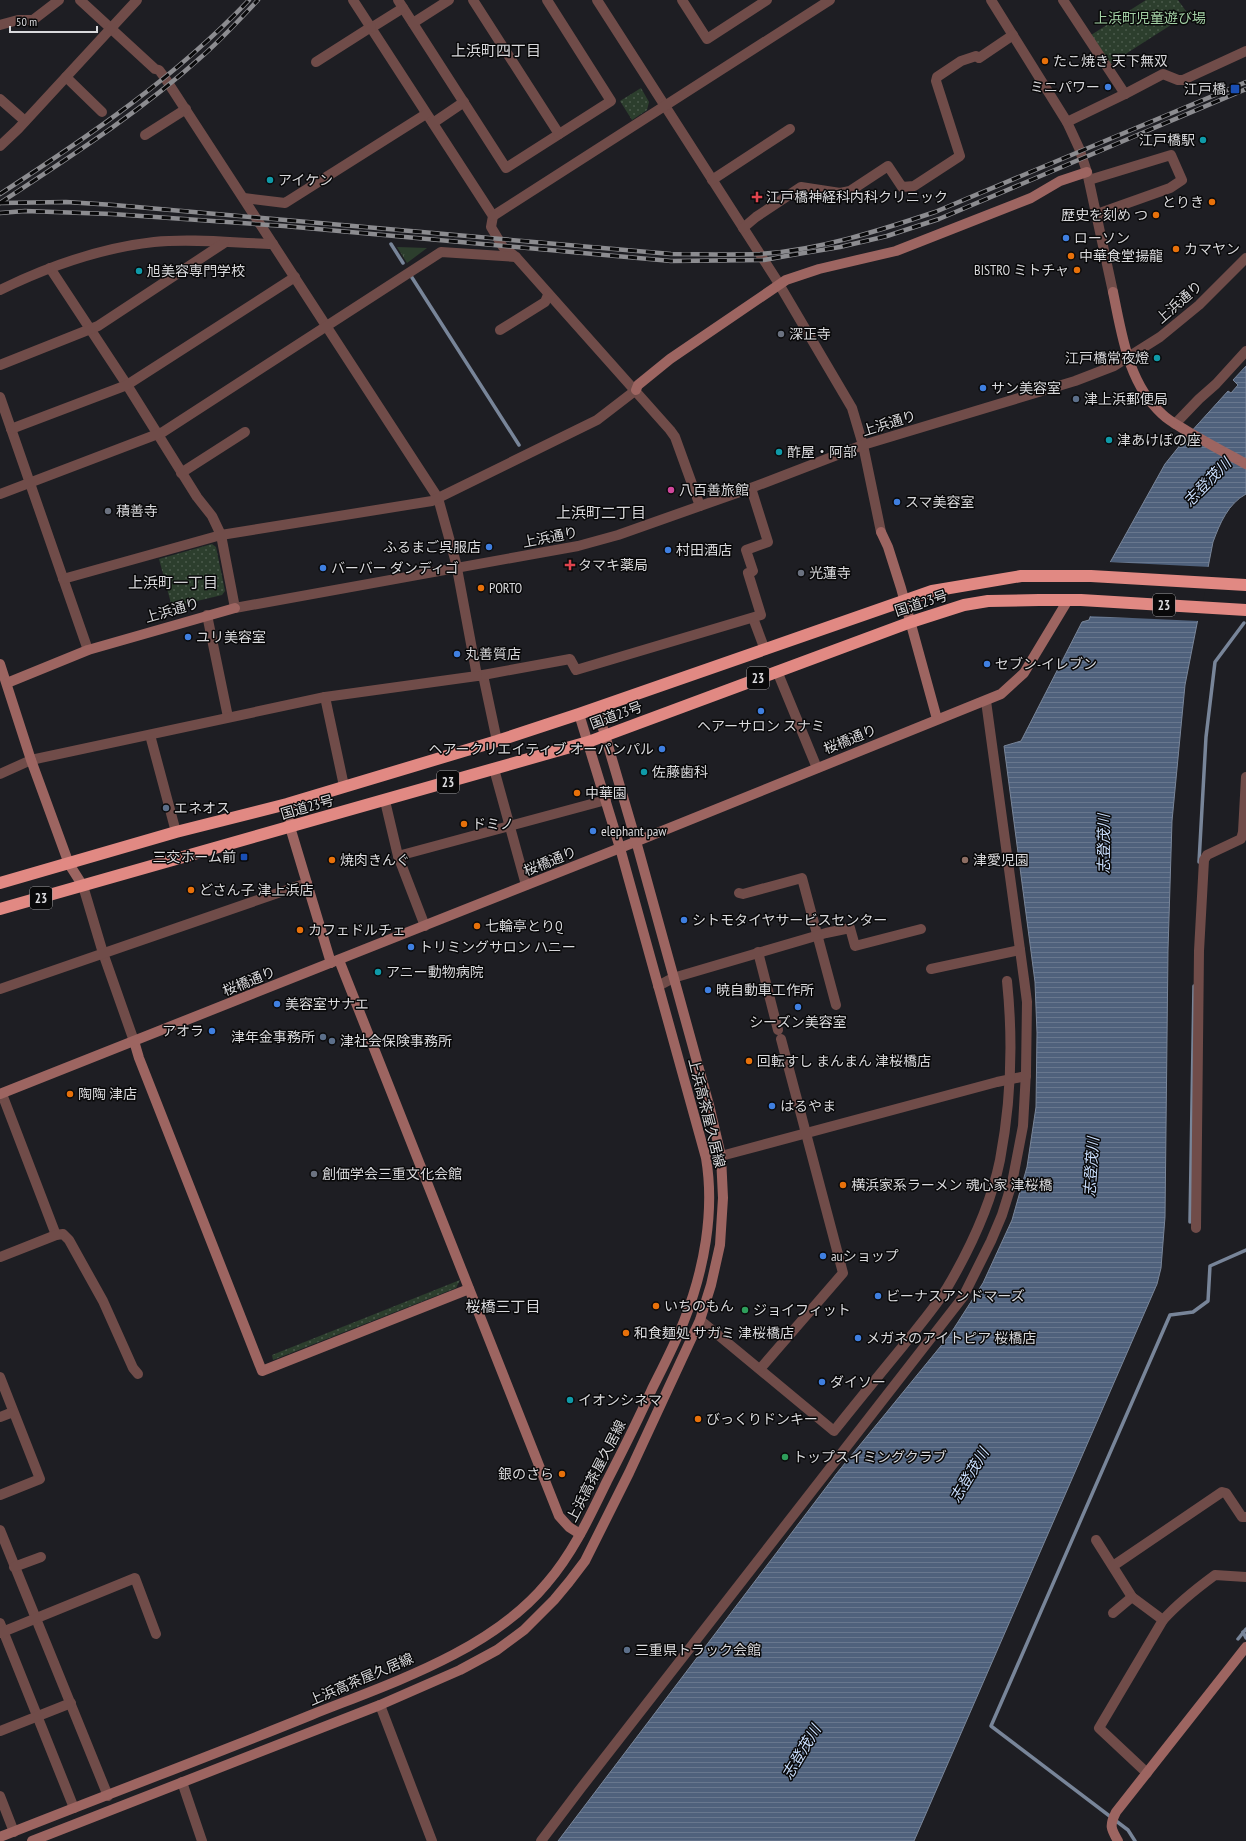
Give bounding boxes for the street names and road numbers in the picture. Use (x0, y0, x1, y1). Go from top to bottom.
street label: 上浜通り (1152, 277, 1206, 327)
street label: 上浜通り (860, 406, 918, 440)
street label: 上浜通り (521, 523, 579, 551)
street label: 国道23号 (892, 586, 950, 620)
street label: 上浜通り (143, 594, 201, 626)
road number: 23 (1153, 594, 1175, 616)
road number: 23 (747, 667, 769, 689)
street label: 国道23号 (587, 697, 645, 733)
street label: 桜橋通り (821, 720, 879, 758)
road number: 23 (437, 771, 459, 793)
street label: 国道23号 (278, 791, 336, 823)
street label: 桜橋通り (521, 842, 579, 880)
road number: 23 (30, 887, 52, 909)
street label: 桜橋通り (220, 962, 278, 1000)
street label: 上浜高茶屋久居線 (685, 1056, 729, 1170)
street label: 上浜高茶屋久居線 (563, 1417, 629, 1525)
street label: 上浜高茶屋久居線 (306, 1649, 416, 1709)

